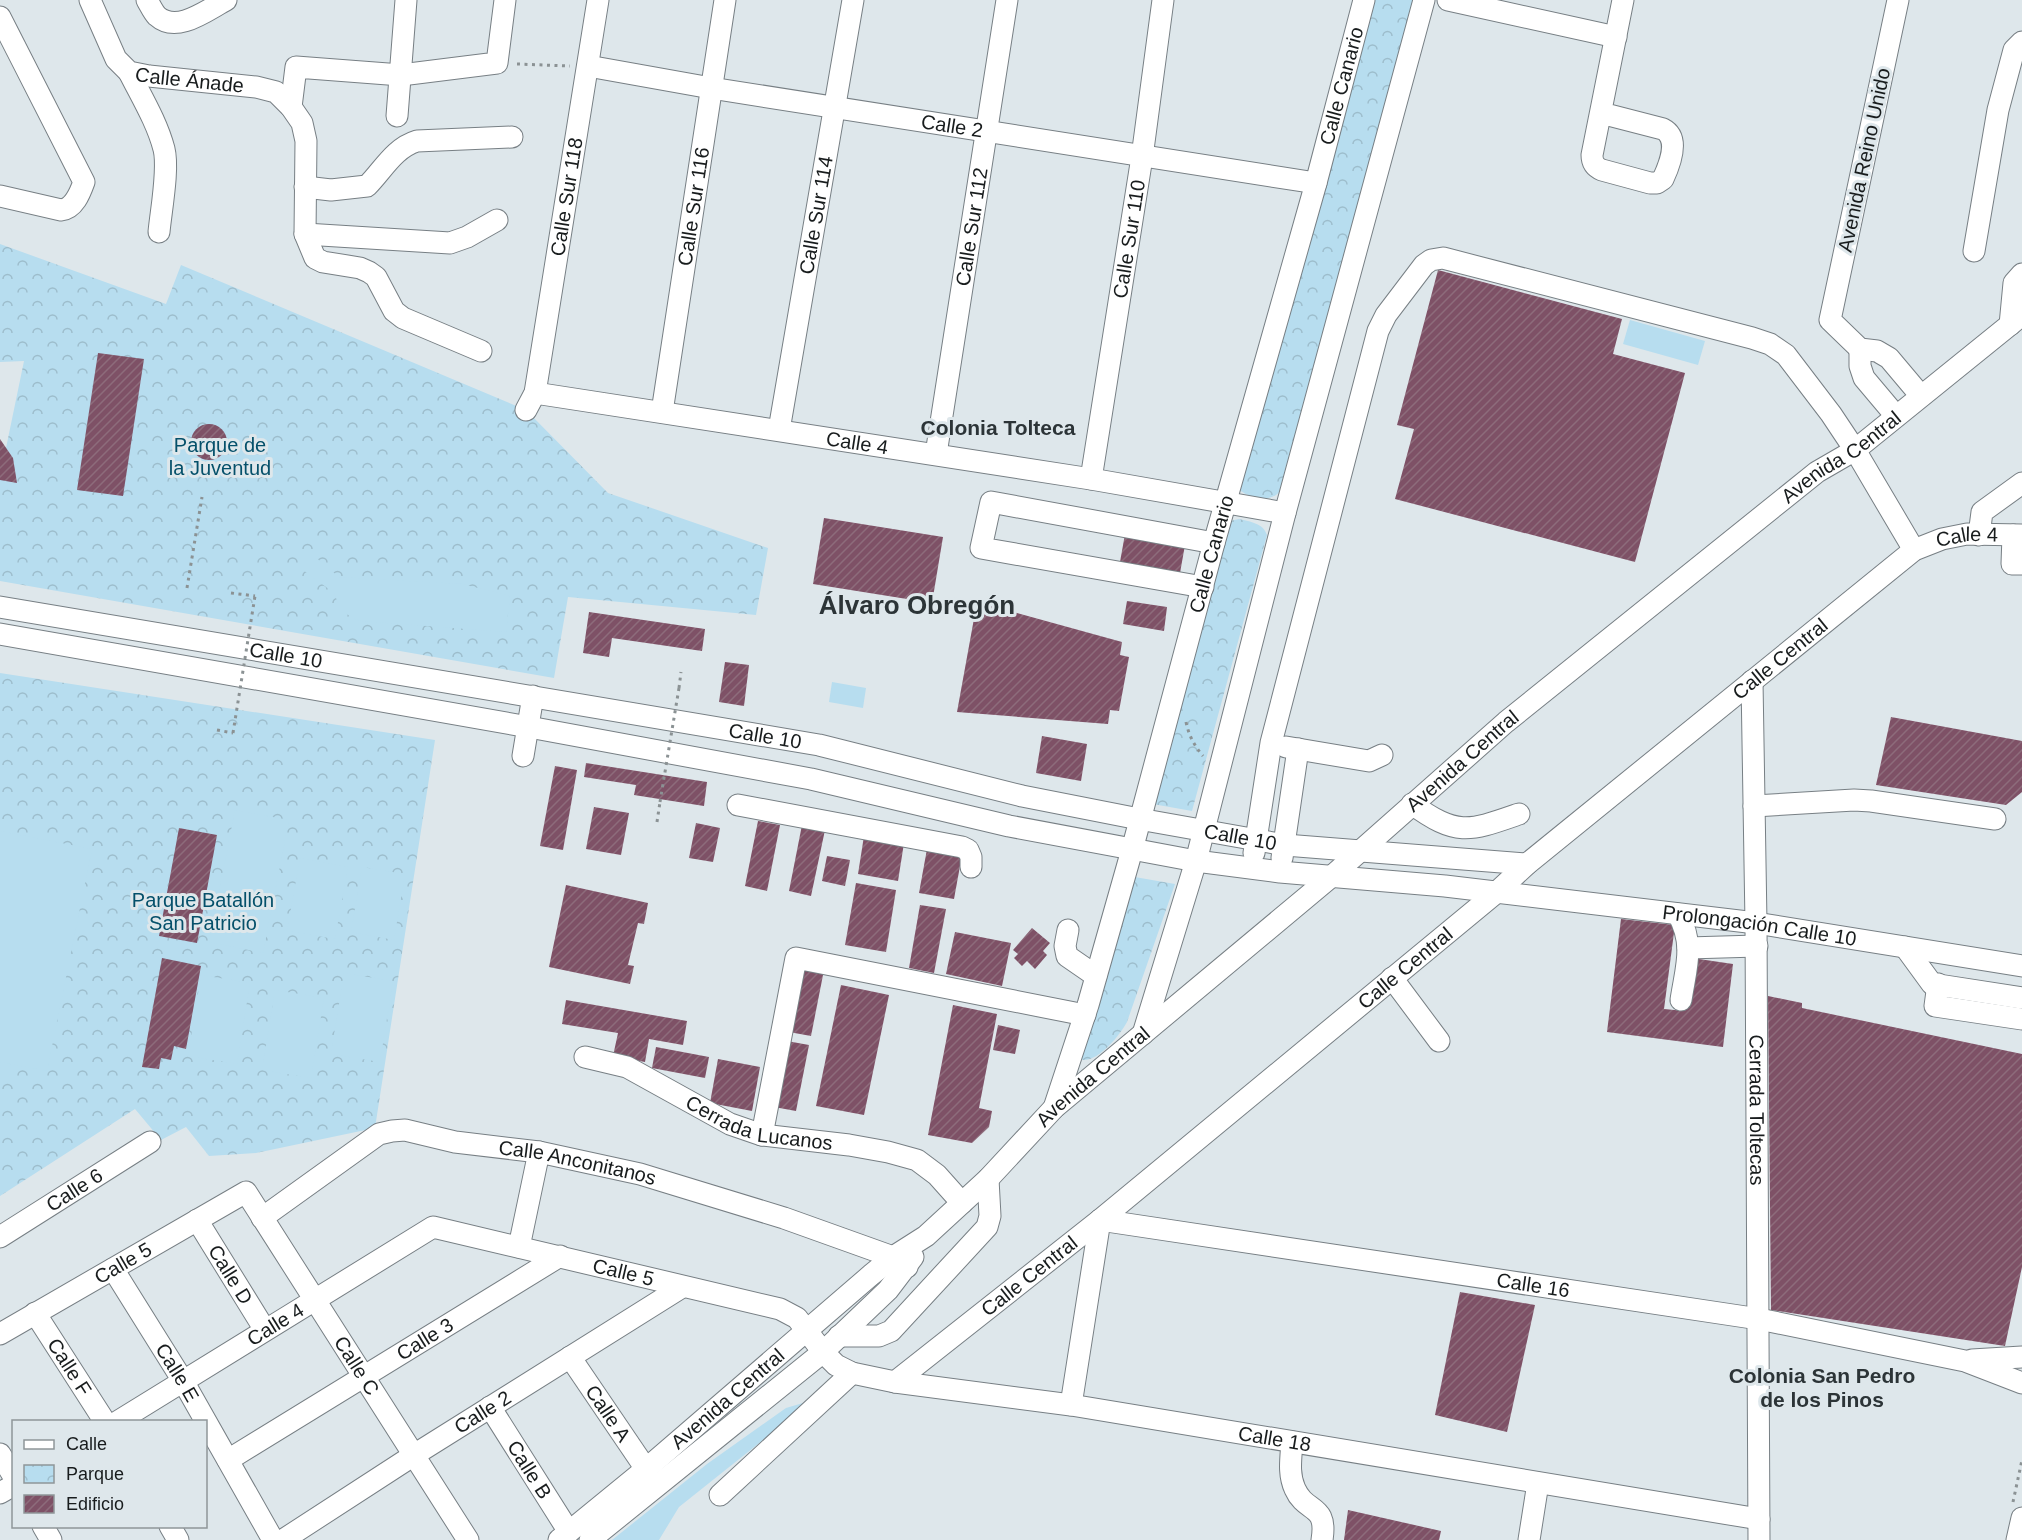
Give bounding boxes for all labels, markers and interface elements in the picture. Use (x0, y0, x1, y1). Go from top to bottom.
street label: Calle Canario (1315, 24, 1368, 147)
street label: Calle Ánade (133, 63, 245, 97)
street label: Avenida Reino Unido (1834, 66, 1894, 254)
street label: Calle 2 (920, 110, 985, 142)
street label: Calle Sur 118 (546, 136, 587, 258)
street label: Calle Sur 116 (674, 146, 713, 267)
street label: Calle Sur 114 (795, 154, 837, 276)
street label: Calle Sur 112 (951, 166, 992, 288)
street label: Calle Sur 110 (1109, 178, 1149, 300)
street label: Avenida Central (1777, 407, 1905, 507)
district label: Colonia Tolteca (921, 416, 1076, 439)
street label: Calle 4 (825, 427, 890, 458)
park label: Parque de la Juventud (169, 434, 271, 479)
street label: Calle Canario (1185, 493, 1238, 615)
street label: Calle 4 (1934, 523, 1998, 551)
district label: Álvaro Obregón (819, 590, 1015, 620)
street label: Calle Central (1728, 614, 1832, 704)
street label: Calle 10 (248, 638, 324, 672)
street label: Avenida Central (1402, 706, 1523, 816)
street label: Calle 10 (727, 719, 803, 753)
street label: Calle 10 (1202, 820, 1278, 854)
park label: Parque Batallón San Patricio (132, 889, 274, 934)
street label: Prolongación Calle 10 (1661, 901, 1858, 950)
street label: Calle Central (1353, 923, 1457, 1013)
street label: Avenida Central (1032, 1022, 1154, 1131)
street label: Cerrada Toltecas (1746, 1034, 1768, 1185)
street label: Cerrada Lucanos (682, 1091, 834, 1154)
street label: Calle Anconitanos (497, 1136, 659, 1189)
street label: Calle 6 (42, 1164, 107, 1216)
street label: Calle Central (977, 1231, 1081, 1320)
street label: Calle 5 (91, 1238, 155, 1288)
street label: Calle D (204, 1241, 257, 1308)
street label: Calle 5 (591, 1254, 656, 1290)
street label: Calle 16 (1495, 1269, 1571, 1301)
street label: Calle 4 (243, 1299, 308, 1350)
street label: Calle 3 (393, 1313, 457, 1365)
street label: Calle C (330, 1332, 384, 1399)
street label: Calle F (43, 1334, 96, 1399)
street label: Calle E (151, 1339, 203, 1406)
street label: Avenida Central (667, 1344, 789, 1453)
district label: Colonia San Pedro de los Pinos (1729, 1364, 1915, 1411)
street label: Calle A (581, 1381, 635, 1446)
street label: Calle 2 (450, 1386, 515, 1438)
legend (12, 1420, 207, 1528)
street label: Calle 18 (1237, 1422, 1313, 1456)
text: Calle (66, 1434, 107, 1454)
street label: Calle B (503, 1436, 556, 1503)
text: Parque (66, 1464, 124, 1484)
text: Edificio (66, 1494, 124, 1514)

